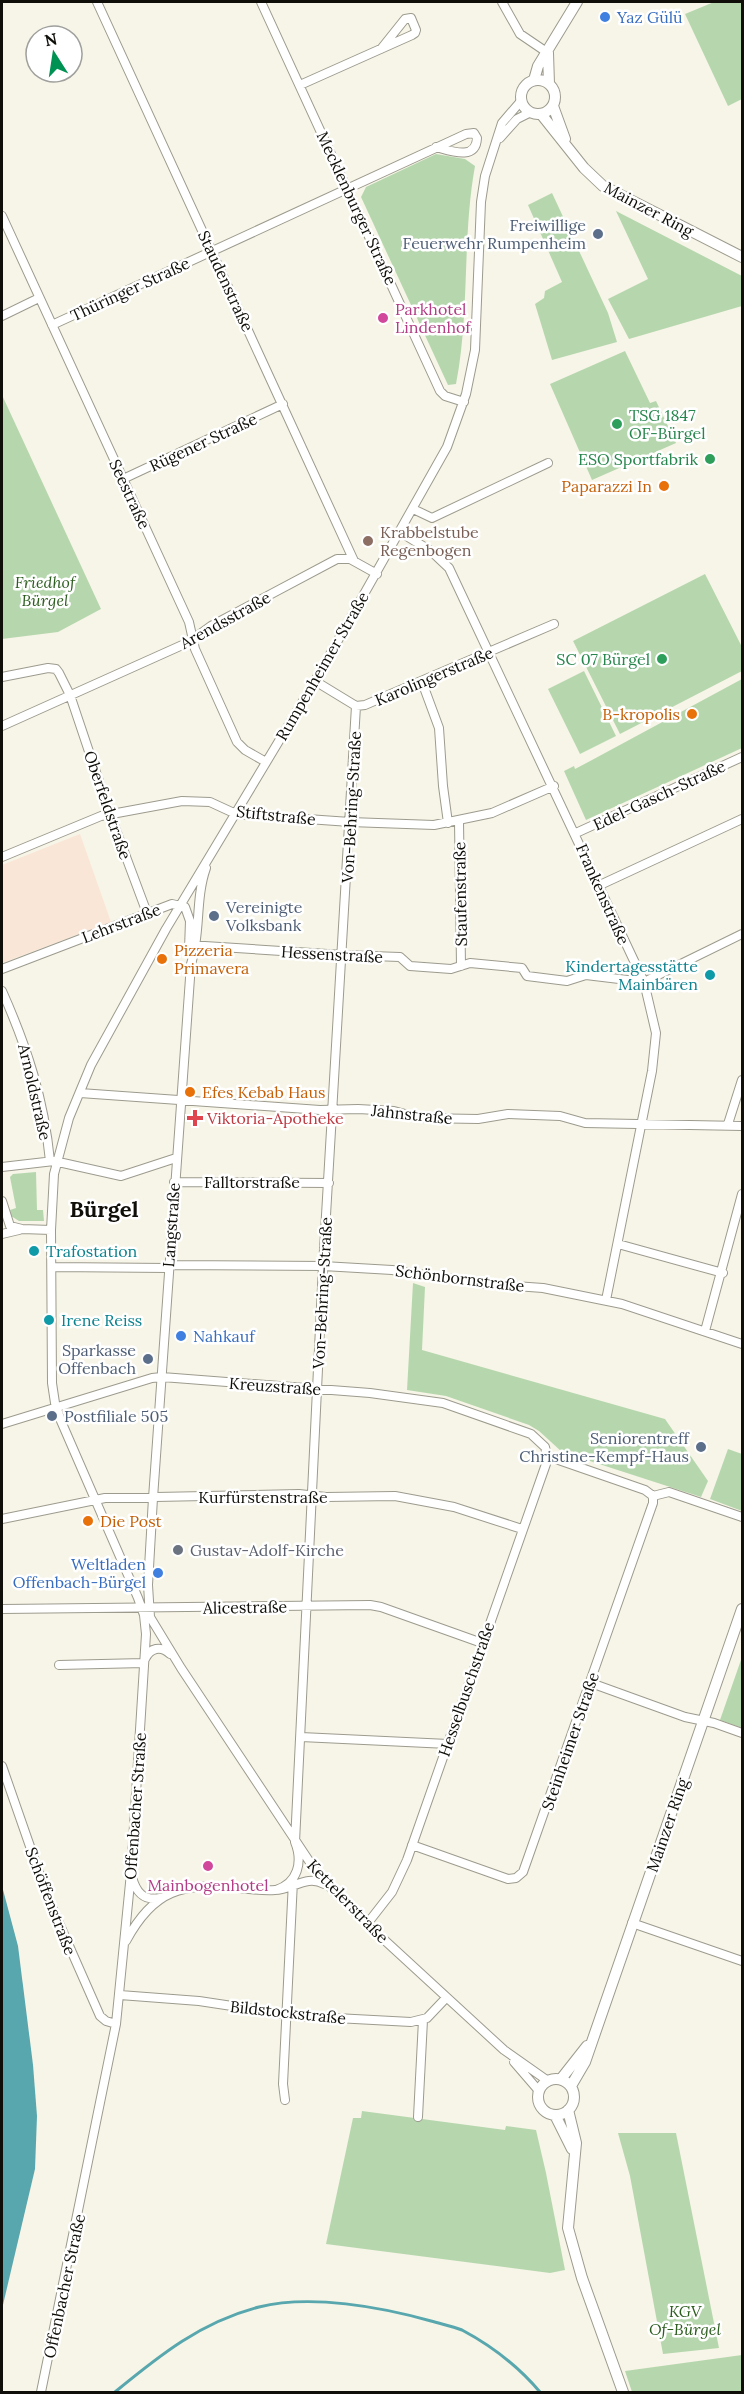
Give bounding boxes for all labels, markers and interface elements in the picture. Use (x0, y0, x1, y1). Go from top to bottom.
place label: Yaz Gülü (616, 7, 683, 27)
marker: Yaz Gülü (598, 10, 612, 24)
north arrow (24, 24, 84, 84)
text: N (43, 28, 59, 50)
street label: Mecklenburger Straße (313, 128, 402, 288)
street label: Mainzer Ring (601, 177, 698, 241)
place label: Freiwillige Feuerwehr Rumpenheim (403, 215, 586, 253)
street label: Staudenstraße (194, 227, 258, 335)
marker: Freiwillige Feuerwehr Rumpenheim (591, 227, 605, 241)
street label: Thüringer Straße (67, 253, 193, 325)
place label: Parkhotel Lindenhof (395, 299, 472, 337)
marker: Parkhotel Lindenhof (376, 311, 390, 325)
place label: TSG 1847 OF-Bürgel (629, 405, 706, 443)
street label: Rügener Straße (146, 408, 260, 476)
marker: TSG 1847 OF-Bürgel (610, 417, 624, 431)
place label: ESO Sportfabrik (578, 449, 698, 469)
marker: ESO Sportfabrik (703, 452, 717, 466)
street label: Seestraße (105, 456, 155, 532)
place label: Paparazzi In (561, 476, 652, 496)
marker: Paparazzi In (657, 479, 671, 493)
place label: Krabbelstube Regenbogen (380, 522, 479, 560)
marker: Krabbelstube Regenbogen (361, 534, 375, 548)
park label: Friedhof Bürgel (15, 572, 77, 610)
street label: Arendsstraße (175, 587, 274, 654)
street label: Rumpenheimer Straße (271, 588, 373, 744)
street label: Karolingerstraße (372, 642, 496, 710)
place label: SC 07 Bürgel (556, 649, 650, 669)
marker: SC 07 Bürgel (655, 652, 669, 666)
place label: B-kropolis (602, 704, 680, 724)
marker: B-kropolis (685, 707, 699, 721)
street label: Von-Behring-Straße (337, 730, 365, 884)
street label: Oberfeldstraße (80, 748, 136, 862)
street label: Edel-Gasch-Straße (590, 755, 729, 834)
street label: Stiftstraße (235, 801, 317, 829)
street label: Frankenstraße (572, 840, 634, 948)
street label: Staufenstraße (449, 841, 471, 947)
place label: Vereinigte Volksbank (225, 897, 303, 935)
street label: Lehrstraße (79, 899, 163, 947)
marker: Vereinigte Volksbank (207, 909, 221, 923)
place label: Pizzeria Primavera (174, 940, 249, 978)
street label: Hessenstraße (280, 941, 384, 967)
marker: Pizzeria Primavera (155, 952, 169, 966)
place label: Kindertagesstätte Mainbären (565, 956, 698, 994)
marker: Kindertagesstätte Mainbären (703, 968, 717, 982)
street label: Arnoldstraße (14, 1041, 56, 1142)
place label: Efes Kebab Haus (202, 1082, 326, 1102)
marker: Efes Kebab Haus (183, 1085, 197, 1099)
street label: Jahnstraße (369, 1100, 454, 1128)
place label: Viktoria-Apotheke (206, 1108, 344, 1128)
marker: Viktoria-Apotheke (188, 1111, 202, 1125)
street label: Falltorstraße (204, 1172, 300, 1192)
street label: Langstraße (158, 1182, 184, 1268)
district label: Bürgel (69, 1195, 139, 1223)
street label: Von-Behring-Straße (308, 1216, 336, 1370)
place label: Trafostation (46, 1241, 138, 1261)
marker: Trafostation (27, 1244, 41, 1258)
street label: Schönbornstraße (394, 1260, 526, 1296)
place label: Irene Reiss (61, 1310, 142, 1330)
marker: Irene Reiss (42, 1313, 56, 1327)
place label: Nahkauf (193, 1326, 256, 1346)
marker: Nahkauf (174, 1329, 188, 1343)
place label: Sparkasse Offenbach (58, 1340, 136, 1378)
marker: Sparkasse Offenbach (141, 1352, 155, 1366)
street label: Kreuzstraße (228, 1373, 322, 1399)
place label: Postfiliale 505 (64, 1406, 168, 1426)
marker: Postfiliale 505 (45, 1409, 59, 1423)
place label: Seniorentreff Christine-Kempf-Haus (519, 1428, 691, 1466)
marker: Seniorentreff Christine-Kempf-Haus (694, 1440, 708, 1454)
street label: Kurfürstenstraße (198, 1487, 328, 1507)
place label: Die Post (100, 1511, 163, 1531)
marker: Die Post (81, 1514, 95, 1528)
place label: Gustav-Adolf-Kirche (190, 1540, 344, 1560)
marker: Gustav-Adolf-Kirche (171, 1543, 185, 1557)
place label: Weltladen Offenbach-Bürgel (13, 1554, 146, 1592)
marker: Weltladen Offenbach-Bürgel (151, 1566, 165, 1580)
street label: Alicestraße (202, 1596, 288, 1618)
street label: Hesselbuschstraße (434, 1619, 499, 1759)
street label: Steinheimer Straße (537, 1669, 603, 1813)
street label: Offenbacher Straße (120, 1732, 150, 1880)
street label: Mainzer Ring (642, 1774, 693, 1875)
street label: Schöffenstraße (21, 1844, 81, 1958)
street label: Kettelerstraße (303, 1855, 393, 1947)
marker: Mainbogenhotel (201, 1859, 215, 1873)
place label: Mainbogenhotel (147, 1875, 269, 1895)
street label: Bildstockstraße (229, 1996, 347, 2028)
street label: Offenbacher Straße (39, 2212, 89, 2360)
park label: KGV Of-Bürgel (649, 2301, 721, 2339)

